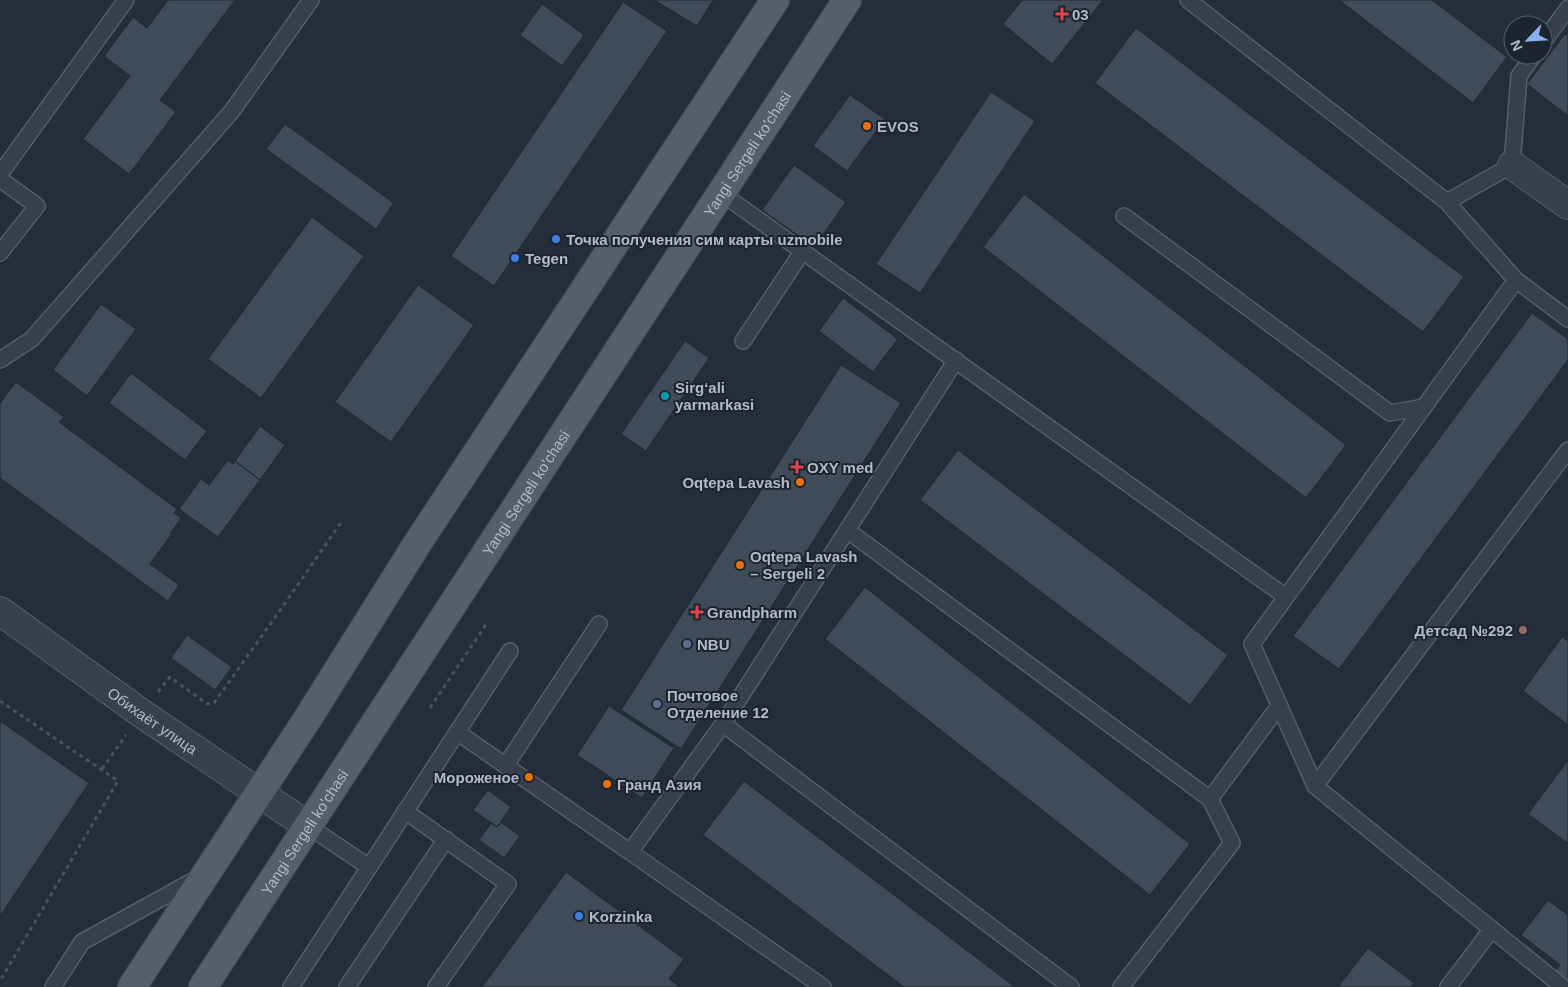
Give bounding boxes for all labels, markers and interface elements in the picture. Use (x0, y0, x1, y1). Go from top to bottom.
place label: 03 (1072, 6, 1089, 23)
marker: 03 (1056, 8, 1068, 20)
north arrow (1503, 15, 1553, 65)
text: N (1507, 38, 1526, 53)
street label: Yangi Sergeli ko'chasi (700, 88, 794, 220)
place label: EVOS (877, 118, 919, 135)
marker: EVOS (861, 120, 873, 132)
place label: Точка получения сим карты uzmobile (566, 231, 842, 248)
marker: Точка получения сим карты uzmobile (550, 233, 562, 245)
place label: Tegen (525, 250, 568, 267)
marker: Tegen (509, 252, 521, 264)
place label: Sirgʻali yarmarkasi (675, 379, 754, 413)
marker: Sirgʻali yarmarkasi (659, 390, 671, 402)
street label: Yangi Sergeli ko'chasi (478, 427, 572, 559)
place label: OXY med (807, 459, 873, 476)
marker: OXY med (791, 461, 803, 473)
place label: Oqtepa Lavash (682, 474, 790, 491)
marker: Oqtepa Lavash (794, 476, 806, 488)
place label: Oqtepa Lavash – Sergeli 2 (750, 548, 858, 582)
marker: Oqtepa Lavash – Sergeli 2 (734, 559, 746, 571)
place label: Grandpharm (707, 604, 797, 621)
marker: Grandpharm (691, 606, 703, 618)
place label: Детсад №292 (1415, 622, 1513, 639)
marker: Детсад №292 (1517, 624, 1529, 636)
place label: NBU (697, 636, 730, 653)
marker: NBU (681, 638, 693, 650)
street label: Обихаёт улица (105, 684, 201, 758)
place label: Почтовое Отделение 12 (667, 687, 769, 721)
marker: Почтовое Отделение 12 (651, 698, 663, 710)
street label: Yangi Sergeli ko'chasi (257, 766, 351, 898)
place label: Мороженое (434, 769, 519, 786)
marker: Мороженое (523, 771, 535, 783)
place label: Гранд Азия (617, 776, 701, 793)
marker: Гранд Азия (601, 778, 613, 790)
place label: Korzinka (589, 908, 653, 925)
marker: Korzinka (573, 910, 585, 922)

